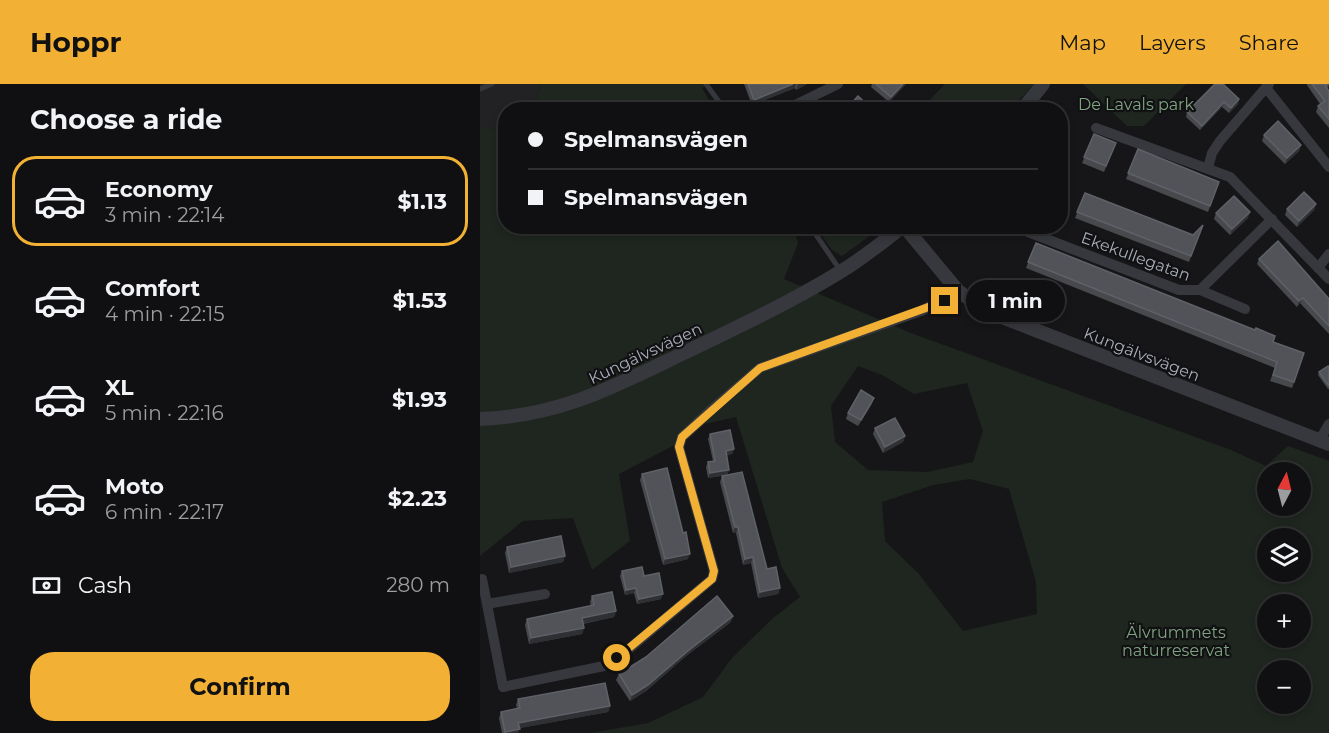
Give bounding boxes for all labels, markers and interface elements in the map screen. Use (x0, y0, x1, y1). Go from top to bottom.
text: Hoppr (30, 25, 122, 59)
text: Map (1059, 30, 1106, 55)
text: Layers (1139, 30, 1206, 55)
text: Share (1239, 30, 1299, 55)
park label: De Lavals park (1078, 95, 1194, 114)
text: Choose a ride (30, 103, 222, 136)
text: Spelmansvägen (564, 126, 748, 153)
icon: car (33, 174, 87, 228)
text: Economy (105, 176, 213, 203)
text: Spelmansvägen (564, 184, 748, 211)
text: $1.13 (398, 188, 447, 215)
text: 3 min · 22:14 (105, 203, 225, 227)
street label: Ekekullegatan (1079, 228, 1193, 285)
icon: car (33, 273, 87, 327)
text: Comfort (105, 275, 200, 302)
callout: 1 min (966, 280, 1065, 322)
text: $1.53 (393, 287, 447, 314)
route end (931, 287, 958, 314)
text: 1 min (988, 289, 1043, 313)
text: 4 min · 22:15 (105, 302, 225, 326)
street label: Kungälvsvägen (586, 319, 705, 388)
street label: Kungälvsvägen (1081, 324, 1203, 385)
icon: car (33, 372, 87, 426)
text: XL (105, 374, 134, 401)
text: $1.93 (392, 386, 447, 413)
text: 5 min · 22:16 (105, 401, 224, 425)
north arrow (1257, 462, 1311, 516)
map controls (1257, 462, 1311, 714)
icon: car (33, 471, 87, 525)
text: Moto (105, 473, 164, 500)
text: $2.23 (388, 485, 447, 512)
text: 6 min · 22:17 (105, 500, 224, 524)
button: layers (1257, 528, 1311, 582)
icon: cash (30, 569, 63, 602)
text: Cash (78, 572, 132, 599)
text: 280 m (386, 573, 450, 597)
button: + (1257, 594, 1311, 648)
park label: Älvrummets naturreservat (1122, 622, 1231, 660)
route start (603, 644, 630, 671)
button: Confirm (30, 652, 450, 721)
button: − (1257, 660, 1311, 714)

